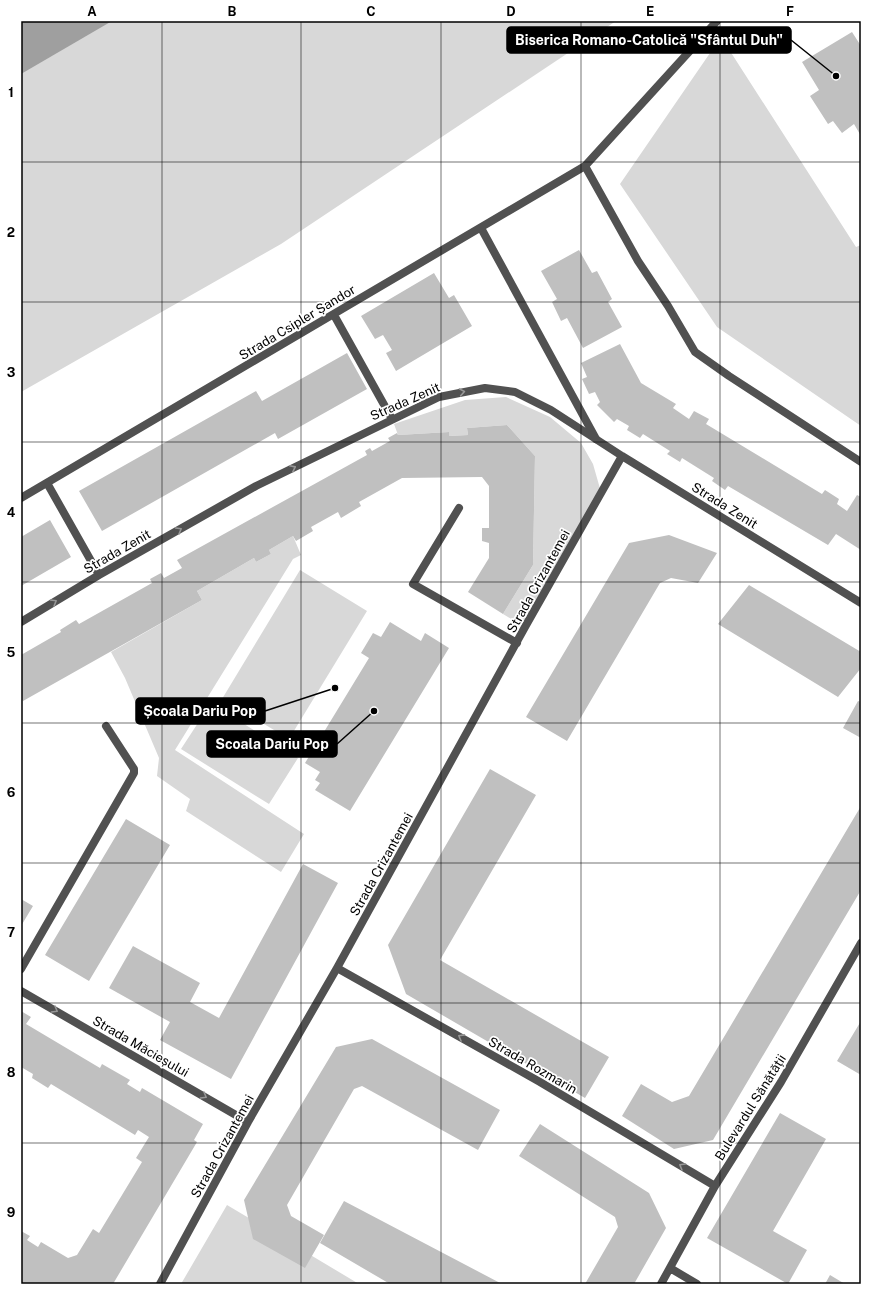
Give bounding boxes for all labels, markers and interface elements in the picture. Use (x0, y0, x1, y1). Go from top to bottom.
text: A (87, 4, 97, 19)
text: B (228, 4, 237, 19)
text: C (366, 4, 376, 19)
text: D (506, 4, 516, 19)
text: E (646, 4, 654, 19)
text: F (786, 4, 794, 19)
callout: Biserica Romano-Catolică "Sfântul Duh" (507, 27, 791, 53)
text: Biserica Romano-Catolică "Sfântul Duh" (515, 32, 783, 48)
text: 1 (8, 85, 14, 100)
text: 2 (7, 225, 15, 240)
street label: Strada Csipler Șandor (236, 282, 358, 363)
text: 3 (7, 365, 16, 380)
street label: Strada Zenit (368, 379, 442, 424)
one-way arrow (459, 389, 466, 397)
one-way arrow (289, 465, 297, 473)
street label: Strada Zenit (689, 479, 760, 532)
text: 4 (7, 505, 16, 520)
street label: Strada Zenit (81, 526, 153, 577)
one-way arrow (175, 527, 182, 534)
street label: Strada Crizantemei (504, 527, 573, 635)
one-way arrow (50, 599, 57, 606)
text: 5 (7, 645, 16, 660)
callout: Școala Dariu Pop (136, 698, 265, 724)
text: Școala Dariu Pop (143, 703, 257, 719)
callout: Scoala Dariu Pop (207, 731, 337, 757)
text: Scoala Dariu Pop (215, 736, 329, 752)
text: 6 (7, 785, 16, 800)
street label: Strada Crizantemei (347, 810, 416, 918)
text: 7 (7, 925, 15, 940)
one-way arrow (51, 1006, 58, 1013)
street label: Strada Măcieșului (90, 1013, 192, 1080)
street label: Strada Rozmarin (486, 1034, 580, 1097)
one-way arrow (458, 1035, 465, 1042)
street label: Bulevardul Sănătății (712, 1052, 789, 1163)
text: 8 (7, 1065, 16, 1080)
one-way arrow (200, 1091, 207, 1098)
street label: Strada Crizantemei (188, 1092, 257, 1200)
one-way arrow (679, 1164, 686, 1171)
text: 9 (7, 1205, 15, 1220)

